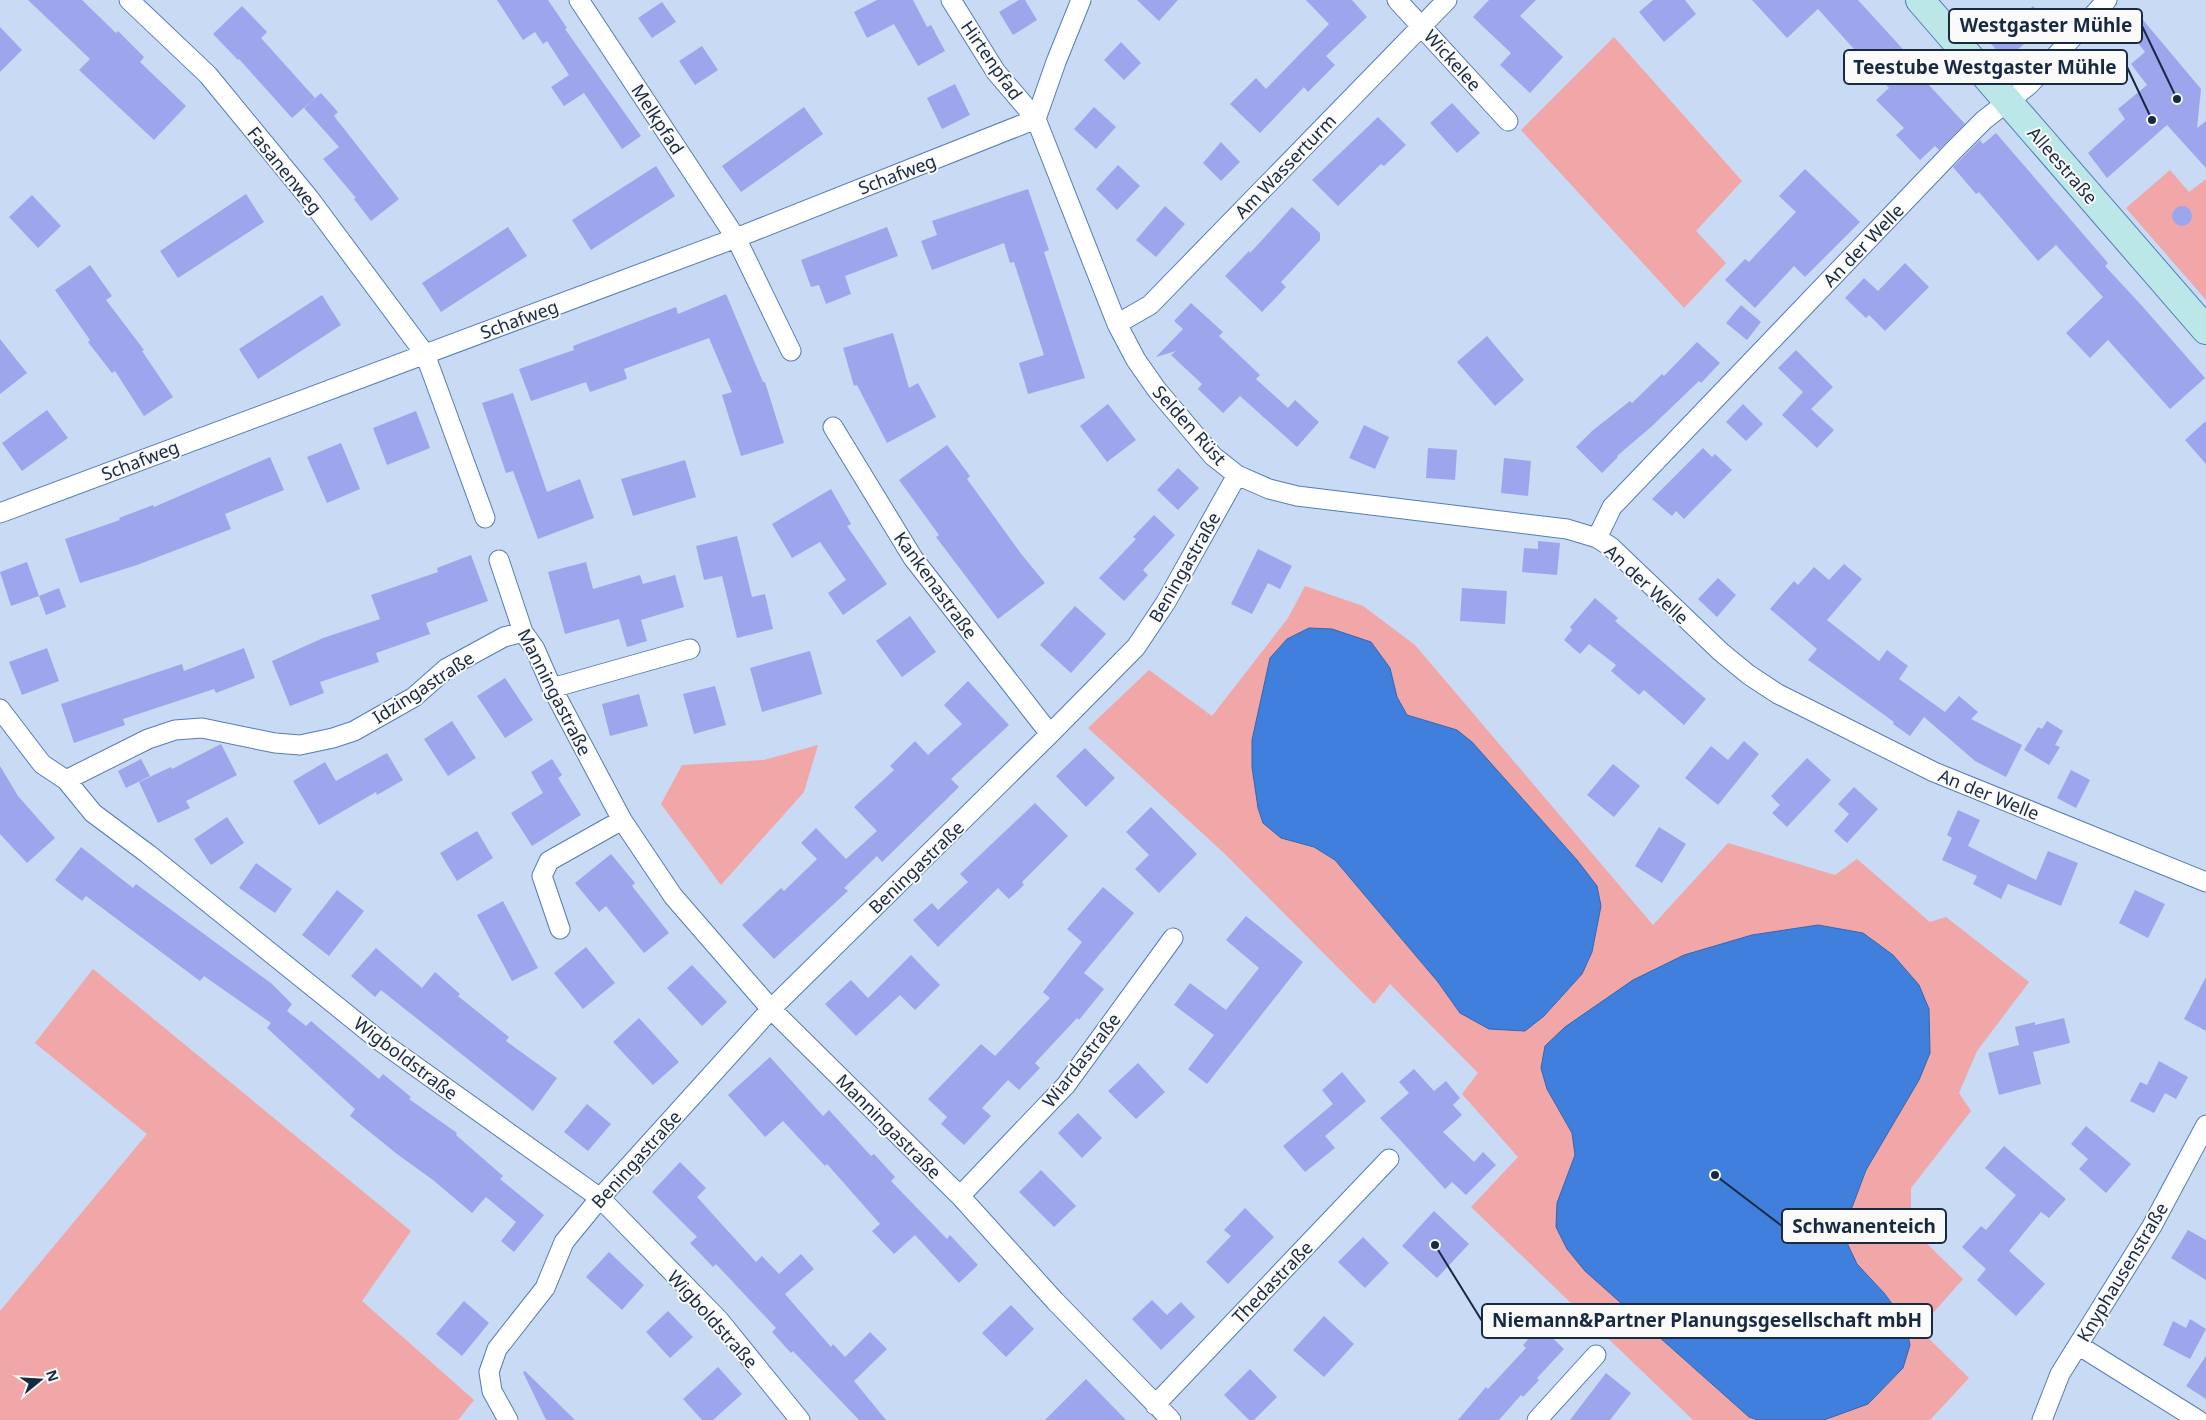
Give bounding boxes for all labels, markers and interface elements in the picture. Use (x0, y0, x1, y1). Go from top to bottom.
callout: Westgaster Mühle (1949, 9, 2142, 43)
text: Westgaster Mühle (1960, 12, 2132, 38)
street label: Hirtenpfad (956, 16, 1028, 104)
street label: Wickelee (1419, 24, 1487, 96)
callout: Teestube Westgaster Mühle (1844, 50, 2127, 84)
text: Teestube Westgaster Mühle (1853, 54, 2117, 80)
street label: Melkpfad (626, 79, 690, 159)
street label: Am Wasserturm (1229, 109, 1341, 223)
street label: Fasanenweg (242, 121, 328, 219)
street label: Alleestraße (2023, 121, 2103, 209)
street label: Schafweg (855, 148, 939, 200)
street label: An der Welle (1817, 198, 1909, 292)
street label: Schafweg (477, 294, 561, 344)
street label: Selden Rüst (1148, 380, 1232, 470)
street label: Schafweg (98, 434, 182, 486)
street label: Beningastraße (1143, 507, 1225, 627)
street label: Kankenastraße (889, 527, 983, 643)
street label: An der Welle (1600, 539, 1694, 629)
street label: Manningastraße (513, 624, 597, 760)
street label: Idzingastraße (368, 645, 478, 729)
street label: An der Welle (1935, 763, 2043, 825)
street label: Beningastraße (863, 815, 969, 919)
street label: Wiardastraße (1037, 1008, 1125, 1112)
street label: Wigboldstraße (349, 1011, 463, 1105)
street label: Manningastraße (831, 1068, 947, 1184)
street label: Beningastraße (586, 1105, 686, 1213)
street label: Knyphausenstraße (2071, 1198, 2173, 1346)
callout: Schwanenteich (1782, 1209, 1946, 1243)
text: Schwanenteich (1792, 1213, 1936, 1239)
street label: Thedastraße (1226, 1235, 1318, 1329)
street label: Wigboldstraße (663, 1265, 763, 1373)
callout: Niemann&Partner Planungsgesellschaft mbH (1482, 1304, 1932, 1338)
text: Niemann&Partner Planungsgesellschaft mbH (1492, 1307, 1922, 1333)
north arrow (15, 1355, 65, 1405)
text: N (42, 1367, 64, 1384)

